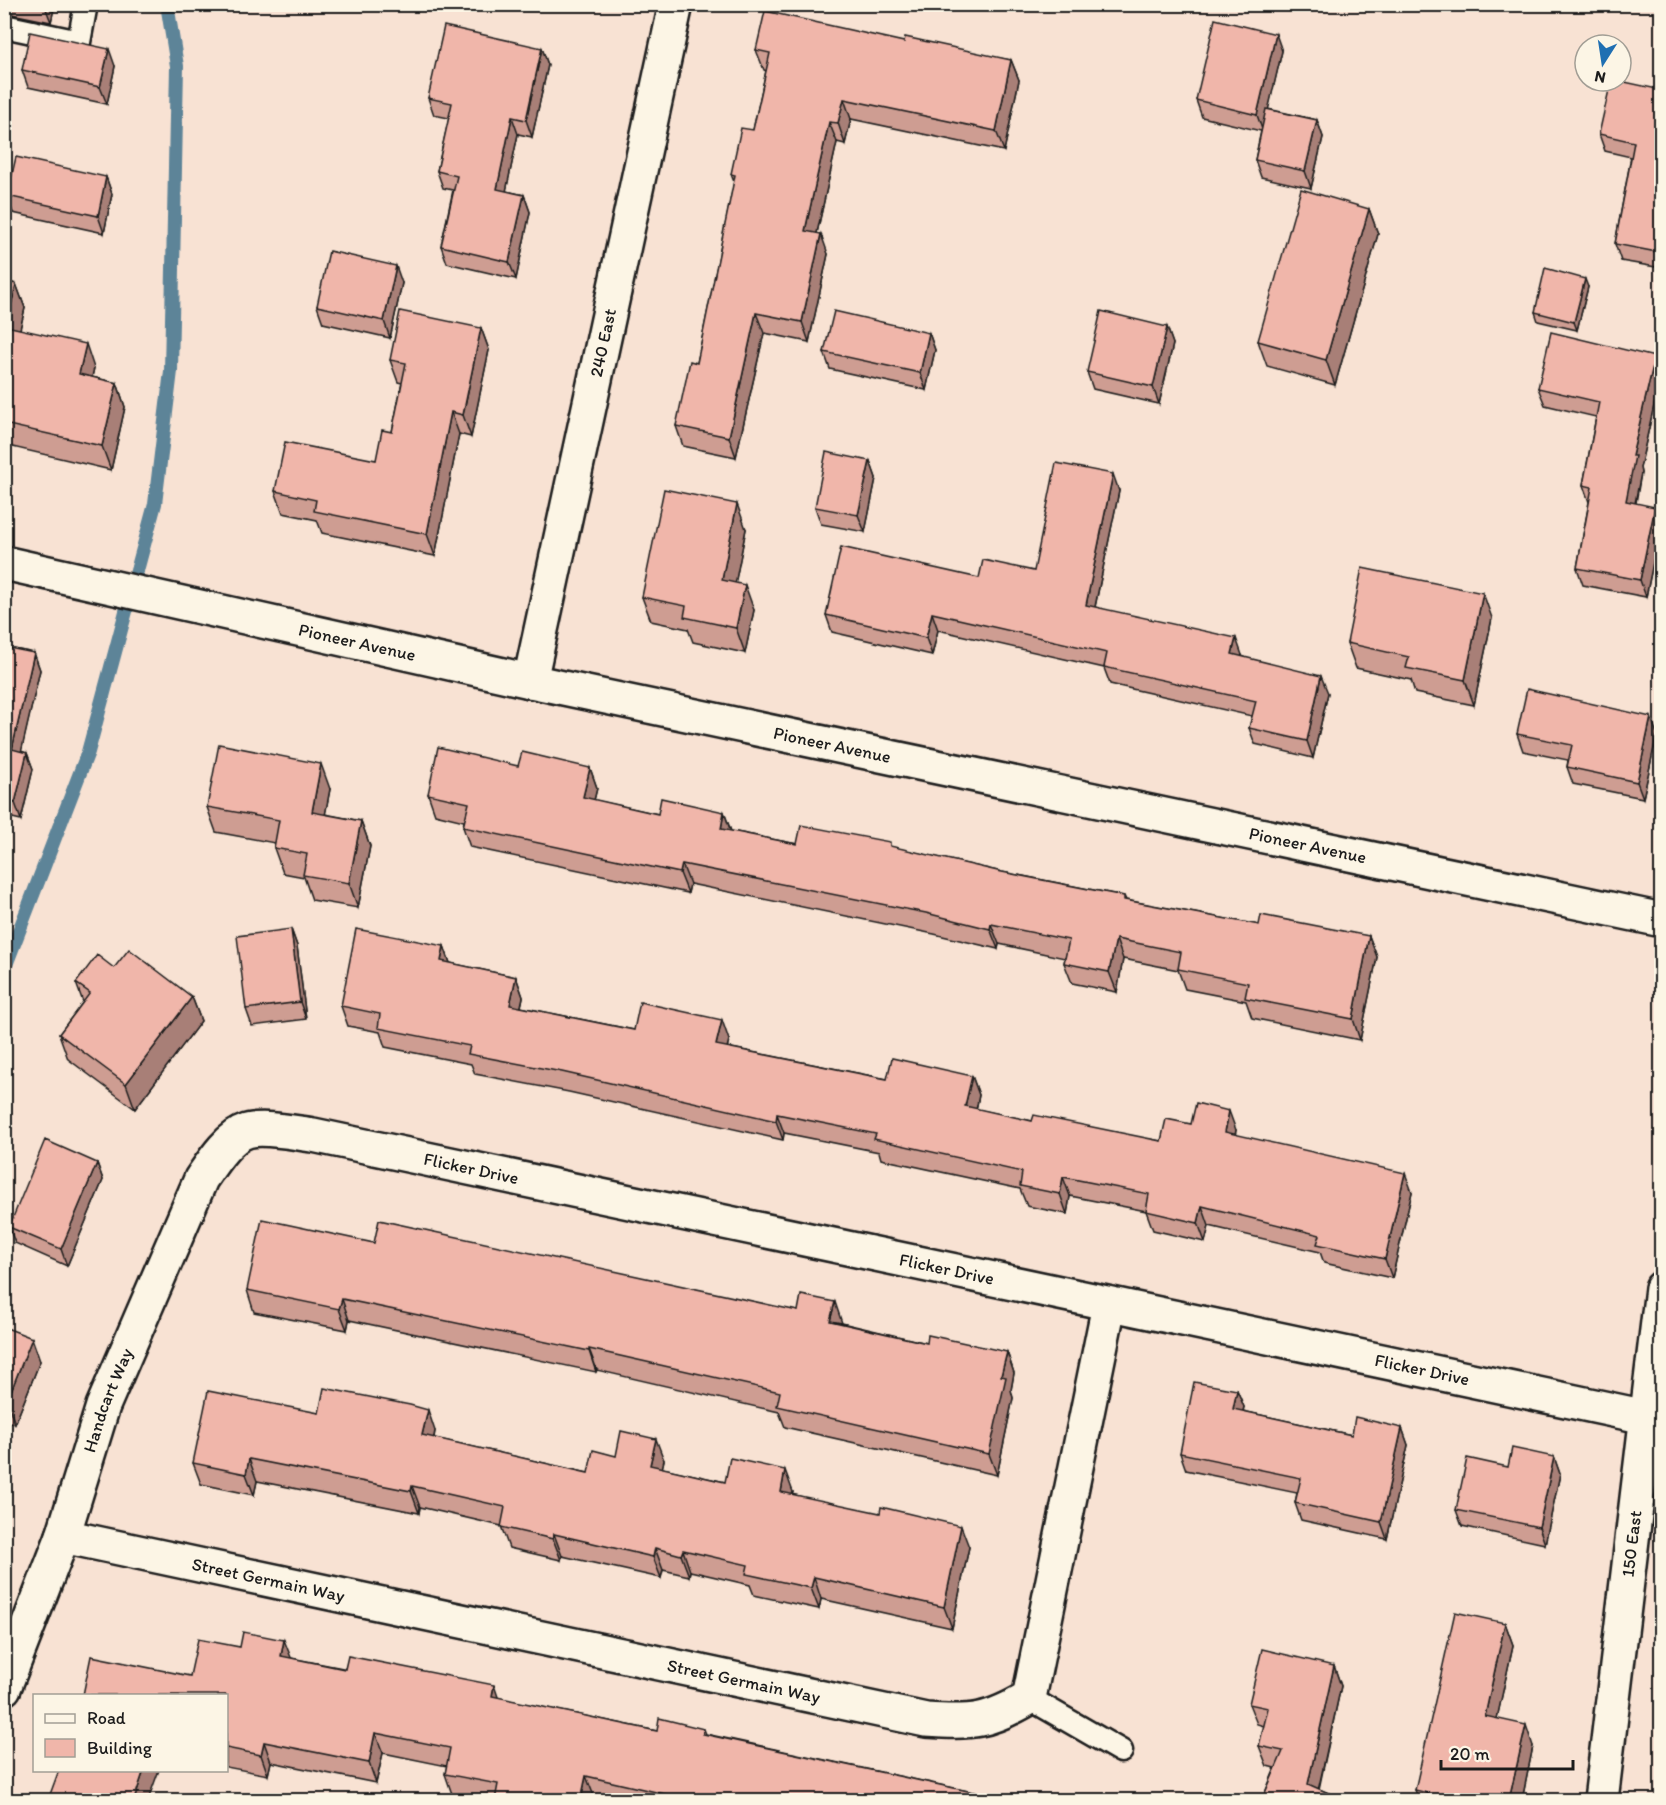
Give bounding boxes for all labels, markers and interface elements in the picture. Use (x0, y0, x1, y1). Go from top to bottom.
north arrow (1573, 33, 1633, 93)
text: N (1593, 67, 1607, 88)
street label: 240 East (585, 306, 621, 379)
street label: Pioneer Avenue (296, 618, 418, 666)
street label: Pioneer Avenue (771, 722, 893, 768)
street label: Pioneer Avenue (1247, 822, 1369, 868)
street label: Flicker Drive (422, 1148, 521, 1189)
street label: Flicker Drive (897, 1248, 996, 1290)
street label: Handcart Way (78, 1344, 138, 1455)
street label: Flicker Drive (1373, 1349, 1472, 1390)
street label: 150 East (1617, 1509, 1646, 1578)
street label: Street Germain Way (190, 1553, 347, 1607)
street label: Street Germain Way (665, 1654, 823, 1708)
legend (33, 1694, 228, 1772)
text: Road (87, 1707, 126, 1729)
scale bar (1441, 1733, 1573, 1771)
text: Building (87, 1737, 153, 1759)
text: 20 m (1450, 1743, 1490, 1765)

